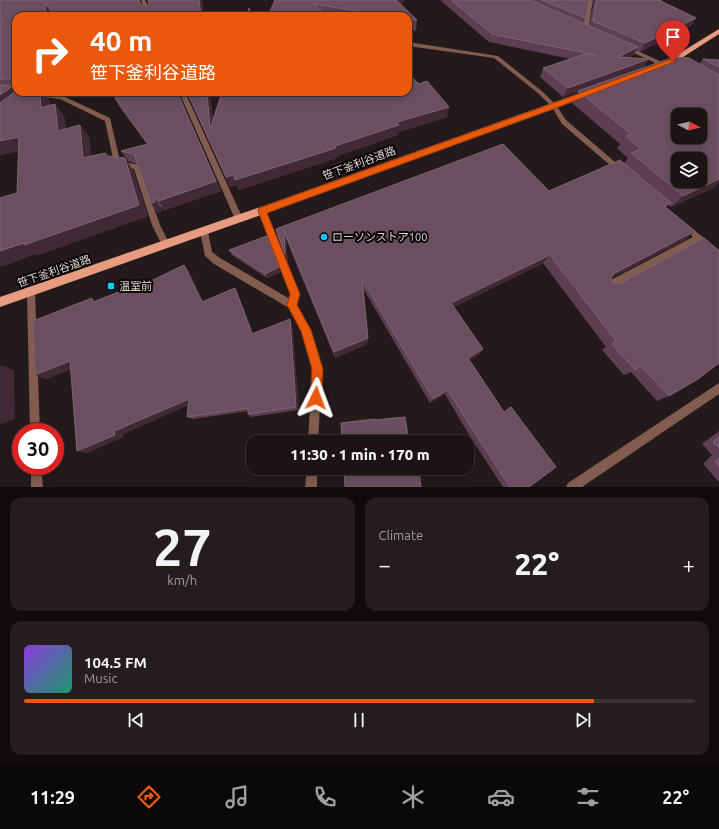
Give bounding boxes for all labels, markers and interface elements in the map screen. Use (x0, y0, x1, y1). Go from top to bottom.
pin (656, 20, 690, 61)
text: 40 m (90, 25, 152, 56)
icon: arrive (662, 26, 684, 48)
icon: right (24, 28, 76, 80)
text: 笹下釜利谷道路 (90, 62, 216, 82)
north arrow (671, 108, 707, 144)
map controls (671, 108, 707, 188)
street label: 笹下釜利谷道路 (321, 144, 397, 182)
button: layers (671, 152, 707, 188)
place label: ローソンストア100 (332, 231, 427, 243)
marker: ローソンストア100 (319, 232, 329, 242)
street label: 笹下釜利谷道路 (16, 253, 92, 289)
place label: 温室前 (119, 280, 152, 292)
marker: 温室前 (106, 281, 116, 291)
position arrow (295, 377, 337, 419)
speed limit sign: 30 (12, 423, 64, 475)
text: 11:30 · 1 min · 170 m (290, 446, 430, 463)
text: 27 (153, 518, 212, 576)
text: Climate (379, 528, 423, 542)
text: 22° (514, 547, 559, 581)
text: − (379, 552, 391, 577)
text: + (683, 552, 695, 577)
text: km/h (167, 573, 197, 587)
text: 104.5 FM (84, 654, 147, 671)
text: Music (84, 671, 118, 685)
icon: previous (125, 709, 147, 731)
icon: pause (348, 709, 370, 731)
icon: next (572, 709, 594, 731)
icon: directions (135, 783, 163, 811)
icon: music (223, 783, 251, 811)
icon: phone (311, 783, 339, 811)
icon: climate (399, 783, 427, 811)
icon: car (487, 783, 515, 811)
icon: filters (574, 783, 602, 811)
text: 11:29 (30, 787, 75, 807)
text: 22° (662, 787, 689, 807)

